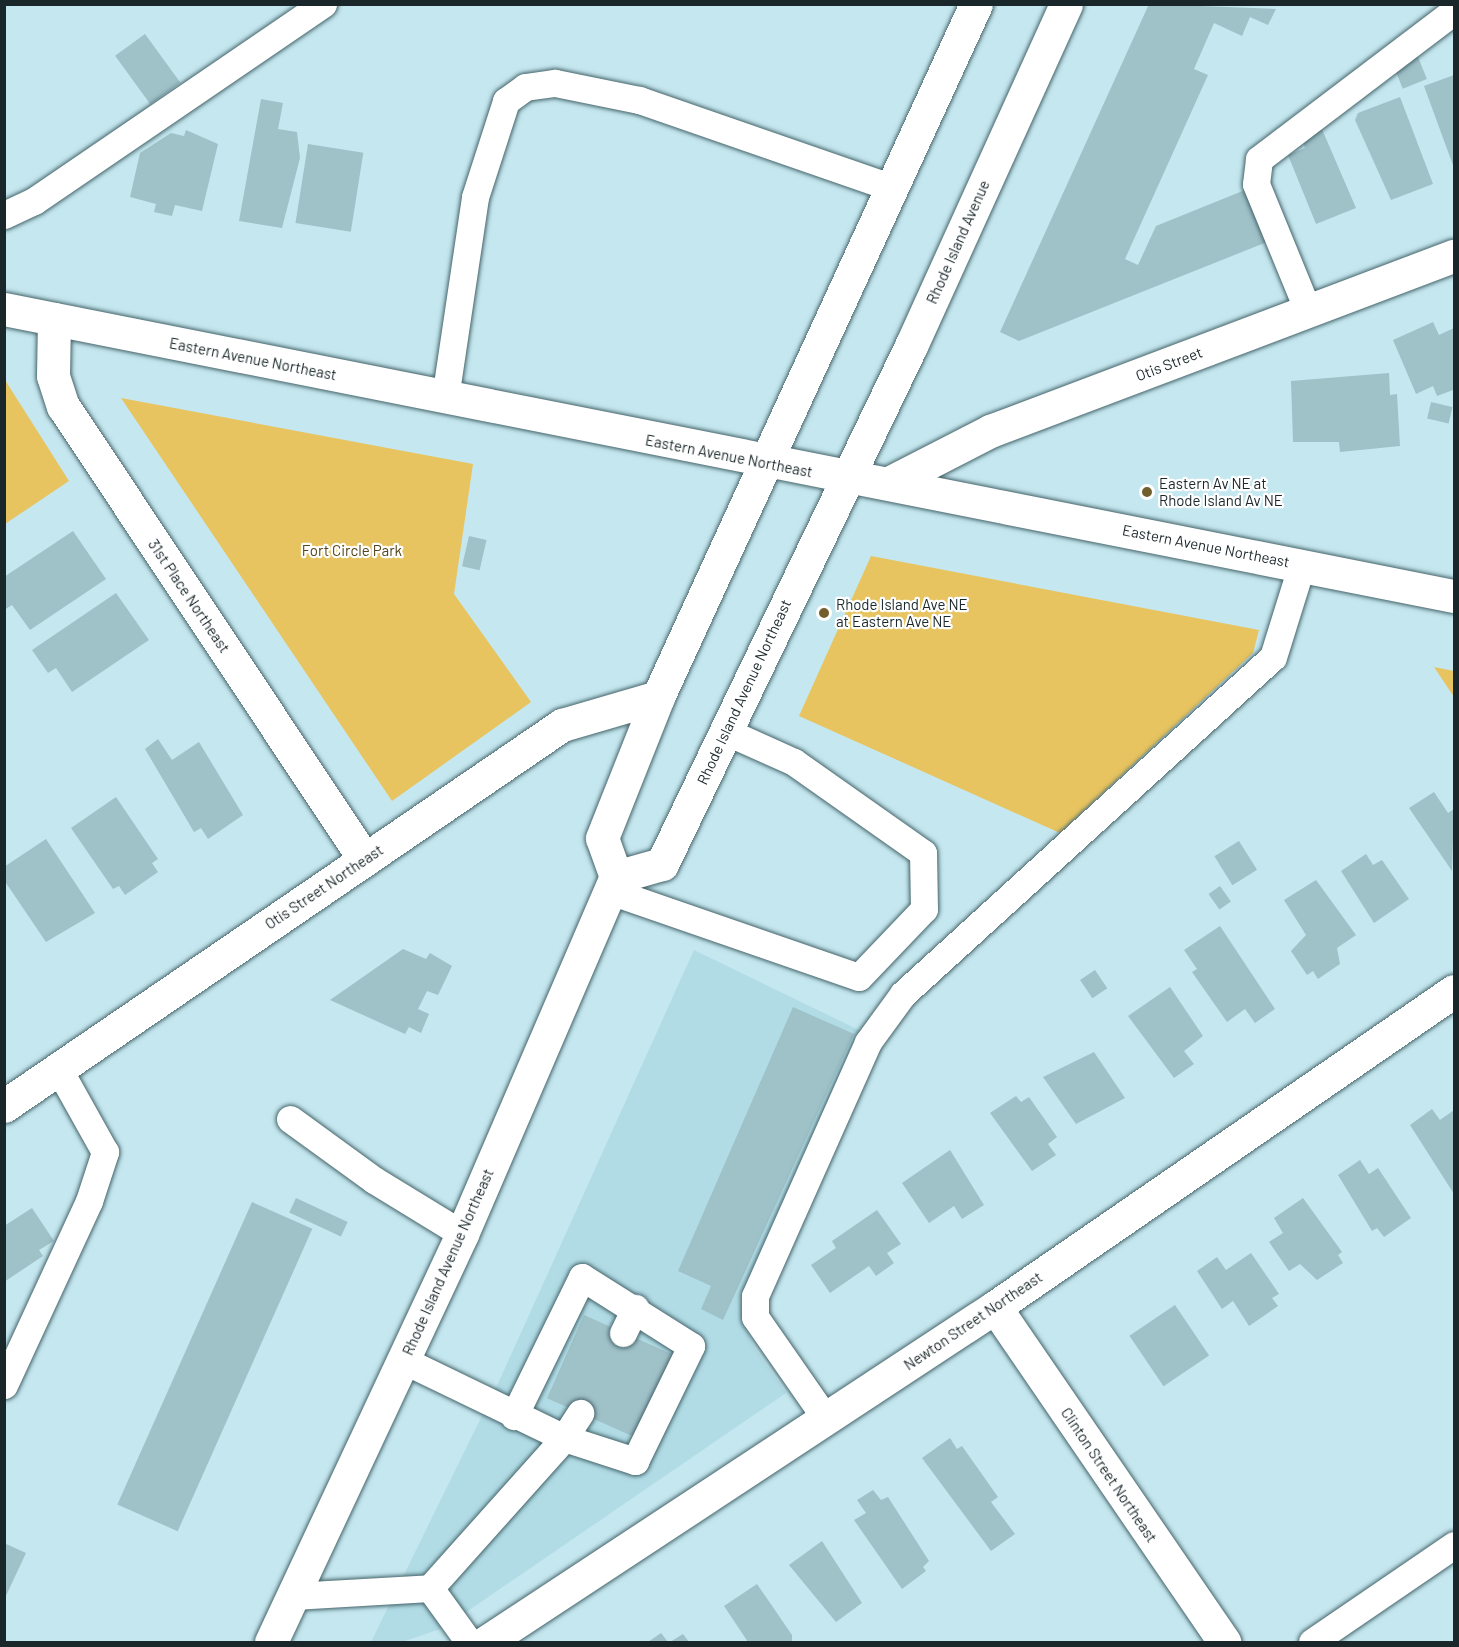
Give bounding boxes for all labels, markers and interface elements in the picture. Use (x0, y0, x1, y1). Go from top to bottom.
street label: Rhode Island Avenue (923, 177, 993, 307)
street label: Eastern Avenue Northeast (168, 334, 338, 384)
street label: Otis Street (1133, 343, 1205, 385)
street label: Eastern Avenue Northeast (644, 431, 814, 481)
place label: Eastern Av NE at Rhode Island Av NE (1159, 474, 1283, 509)
marker: Eastern Av NE at Rhode Island Av NE (1140, 485, 1154, 499)
street label: Eastern Avenue Northeast (1121, 521, 1291, 571)
street label: 31st Place Northeast (144, 536, 234, 656)
park label: Fort Circle Park (302, 542, 402, 560)
place label: Rhode Island Ave NE at Eastern Ave NE (836, 595, 967, 630)
street label: Rhode Island Avenue Northeast (693, 597, 795, 787)
marker: Rhode Island Ave NE at Eastern Ave NE (817, 606, 831, 620)
street label: Otis Street Northeast (262, 841, 386, 933)
street label: Rhode Island Avenue Northeast (399, 1166, 497, 1358)
street label: Newton Street Northeast (900, 1268, 1046, 1374)
street label: Clinton Street Northeast (1057, 1404, 1161, 1546)

